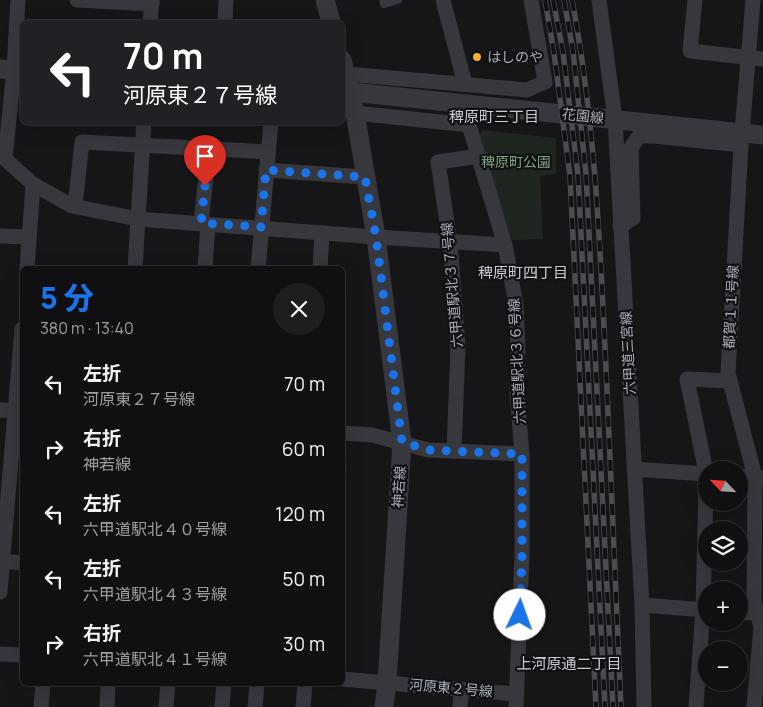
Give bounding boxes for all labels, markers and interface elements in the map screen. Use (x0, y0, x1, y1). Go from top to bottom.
text: 70 m (123, 32, 203, 80)
icon: left (40, 40, 105, 105)
place label: はしのや (487, 47, 543, 66)
marker: はしのや (471, 51, 483, 63)
text: 河原東２７号線 (123, 80, 277, 110)
street label: 花園線 (561, 104, 605, 127)
district label: 稗原町三丁目 (449, 106, 539, 127)
pin (184, 135, 226, 186)
icon: arrive (191, 142, 219, 170)
park label: 稗原町公園 (481, 152, 551, 171)
street label: 六甲道駅北３７号線 (437, 221, 466, 349)
district label: 稗原町四丁目 (478, 262, 568, 283)
street label: 都賀１１号線 (719, 265, 742, 349)
text: 5 分 (40, 277, 94, 318)
button: close (273, 283, 325, 335)
street label: 六甲道駅北３６号線 (504, 298, 529, 424)
street label: 六甲道三宮線 (616, 311, 639, 395)
text: 380 m · 13:40 (40, 317, 134, 339)
text: 左折 (83, 360, 121, 386)
icon: left (40, 370, 68, 398)
text: 70 m (284, 371, 325, 397)
text: 河原東２７号線 (83, 388, 195, 410)
text: 右折 (83, 425, 121, 451)
icon: right (40, 435, 68, 463)
text: 60 m (282, 436, 325, 462)
text: 神若線 (83, 453, 131, 475)
north arrow (698, 461, 748, 511)
map controls (698, 461, 748, 691)
street label: 神若線 (388, 465, 409, 509)
text: 左折 (83, 490, 121, 516)
icon: left (40, 500, 68, 528)
text: 120 m (275, 501, 325, 527)
text: 六甲道駅北４０号線 (83, 518, 227, 540)
button: layers (698, 521, 748, 571)
text: 左折 (83, 555, 121, 581)
icon: left (40, 565, 68, 593)
text: 50 m (283, 566, 325, 592)
button: + (698, 581, 748, 631)
text: 六甲道駅北４３号線 (83, 583, 227, 605)
position arrow (493, 588, 545, 640)
text: 右折 (83, 620, 121, 646)
icon: right (40, 630, 68, 658)
text: 30 m (283, 631, 325, 657)
button: − (698, 641, 748, 691)
text: 六甲道駅北４１号線 (83, 648, 227, 670)
district label: 上河原通二丁目 (516, 653, 622, 674)
street label: 河原東２号線 (408, 674, 494, 701)

